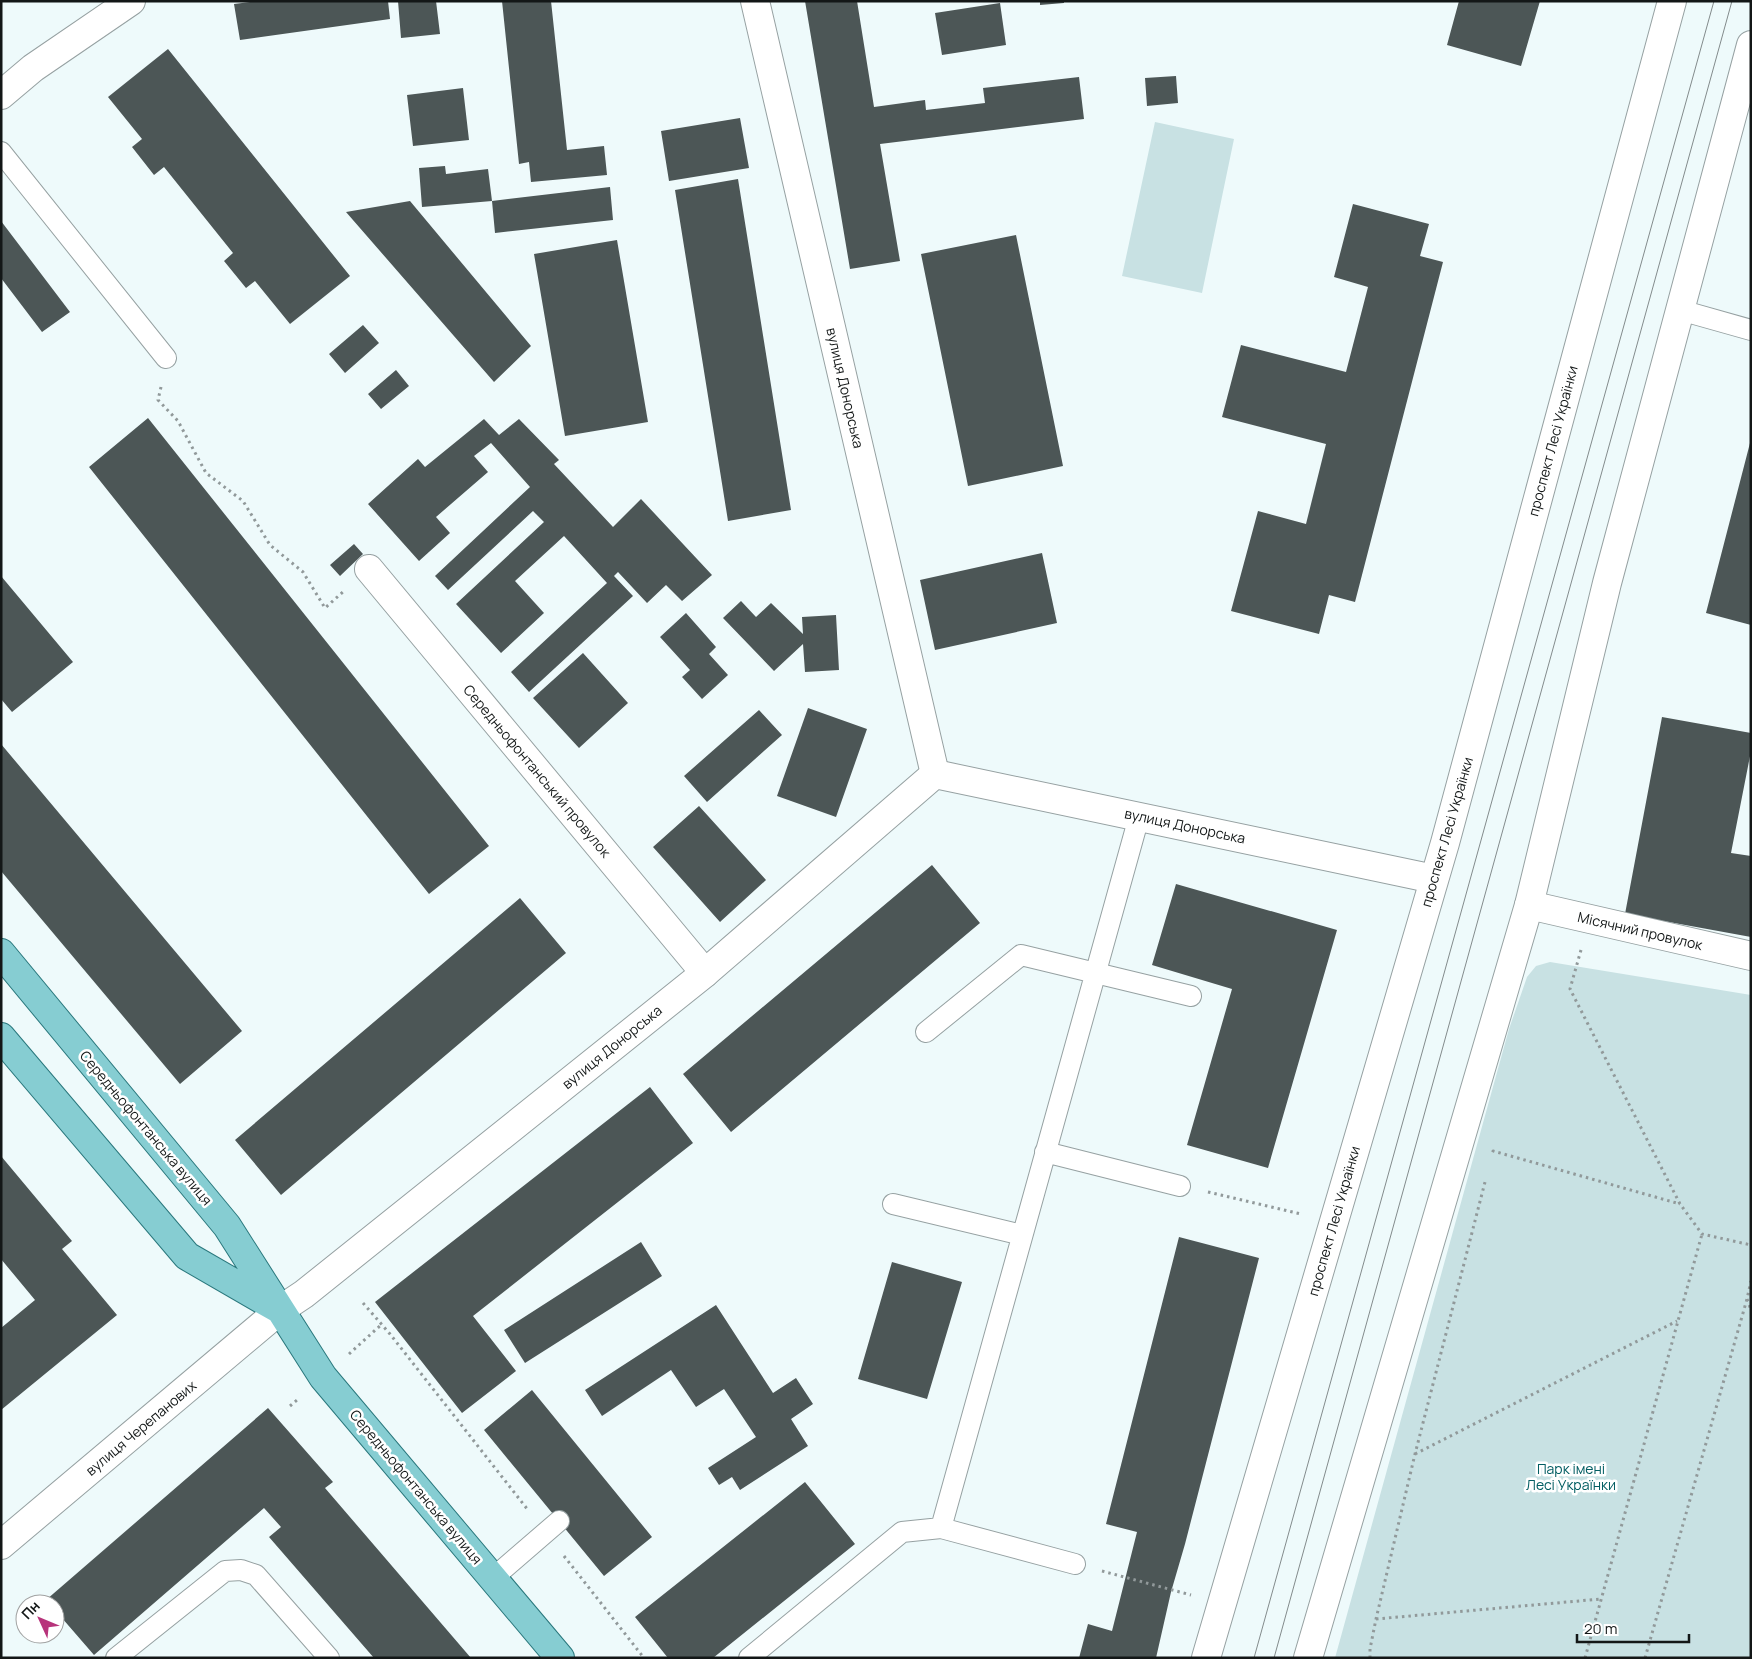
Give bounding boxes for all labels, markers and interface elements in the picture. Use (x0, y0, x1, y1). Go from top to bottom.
street label: вулиця Донорська (822, 326, 869, 450)
street label: проспект Лесі Українки (1523, 364, 1582, 518)
street label: Середньофонтанський провулок (459, 680, 616, 862)
street label: проспект Лесі Українки (1416, 755, 1477, 909)
street label: вулиця Донорська (1123, 803, 1247, 848)
street label: Місячний провулок (1576, 907, 1705, 954)
street label: вулиця Донорська (558, 1000, 666, 1093)
street label: Середньофонтанська вулиця (76, 1046, 217, 1209)
street label: проспект Лесі Українки (1303, 1144, 1364, 1298)
street label: вулиця Черепанових (81, 1375, 200, 1479)
street label: Середньофонтанська вулиця (346, 1405, 487, 1568)
park label: Парк імені Лесі Українки (1526, 1459, 1616, 1494)
north arrow (15, 1594, 65, 1644)
text: Пн (17, 1596, 44, 1623)
scale bar (1577, 1612, 1690, 1644)
text: 20 m (1584, 1618, 1617, 1639)

